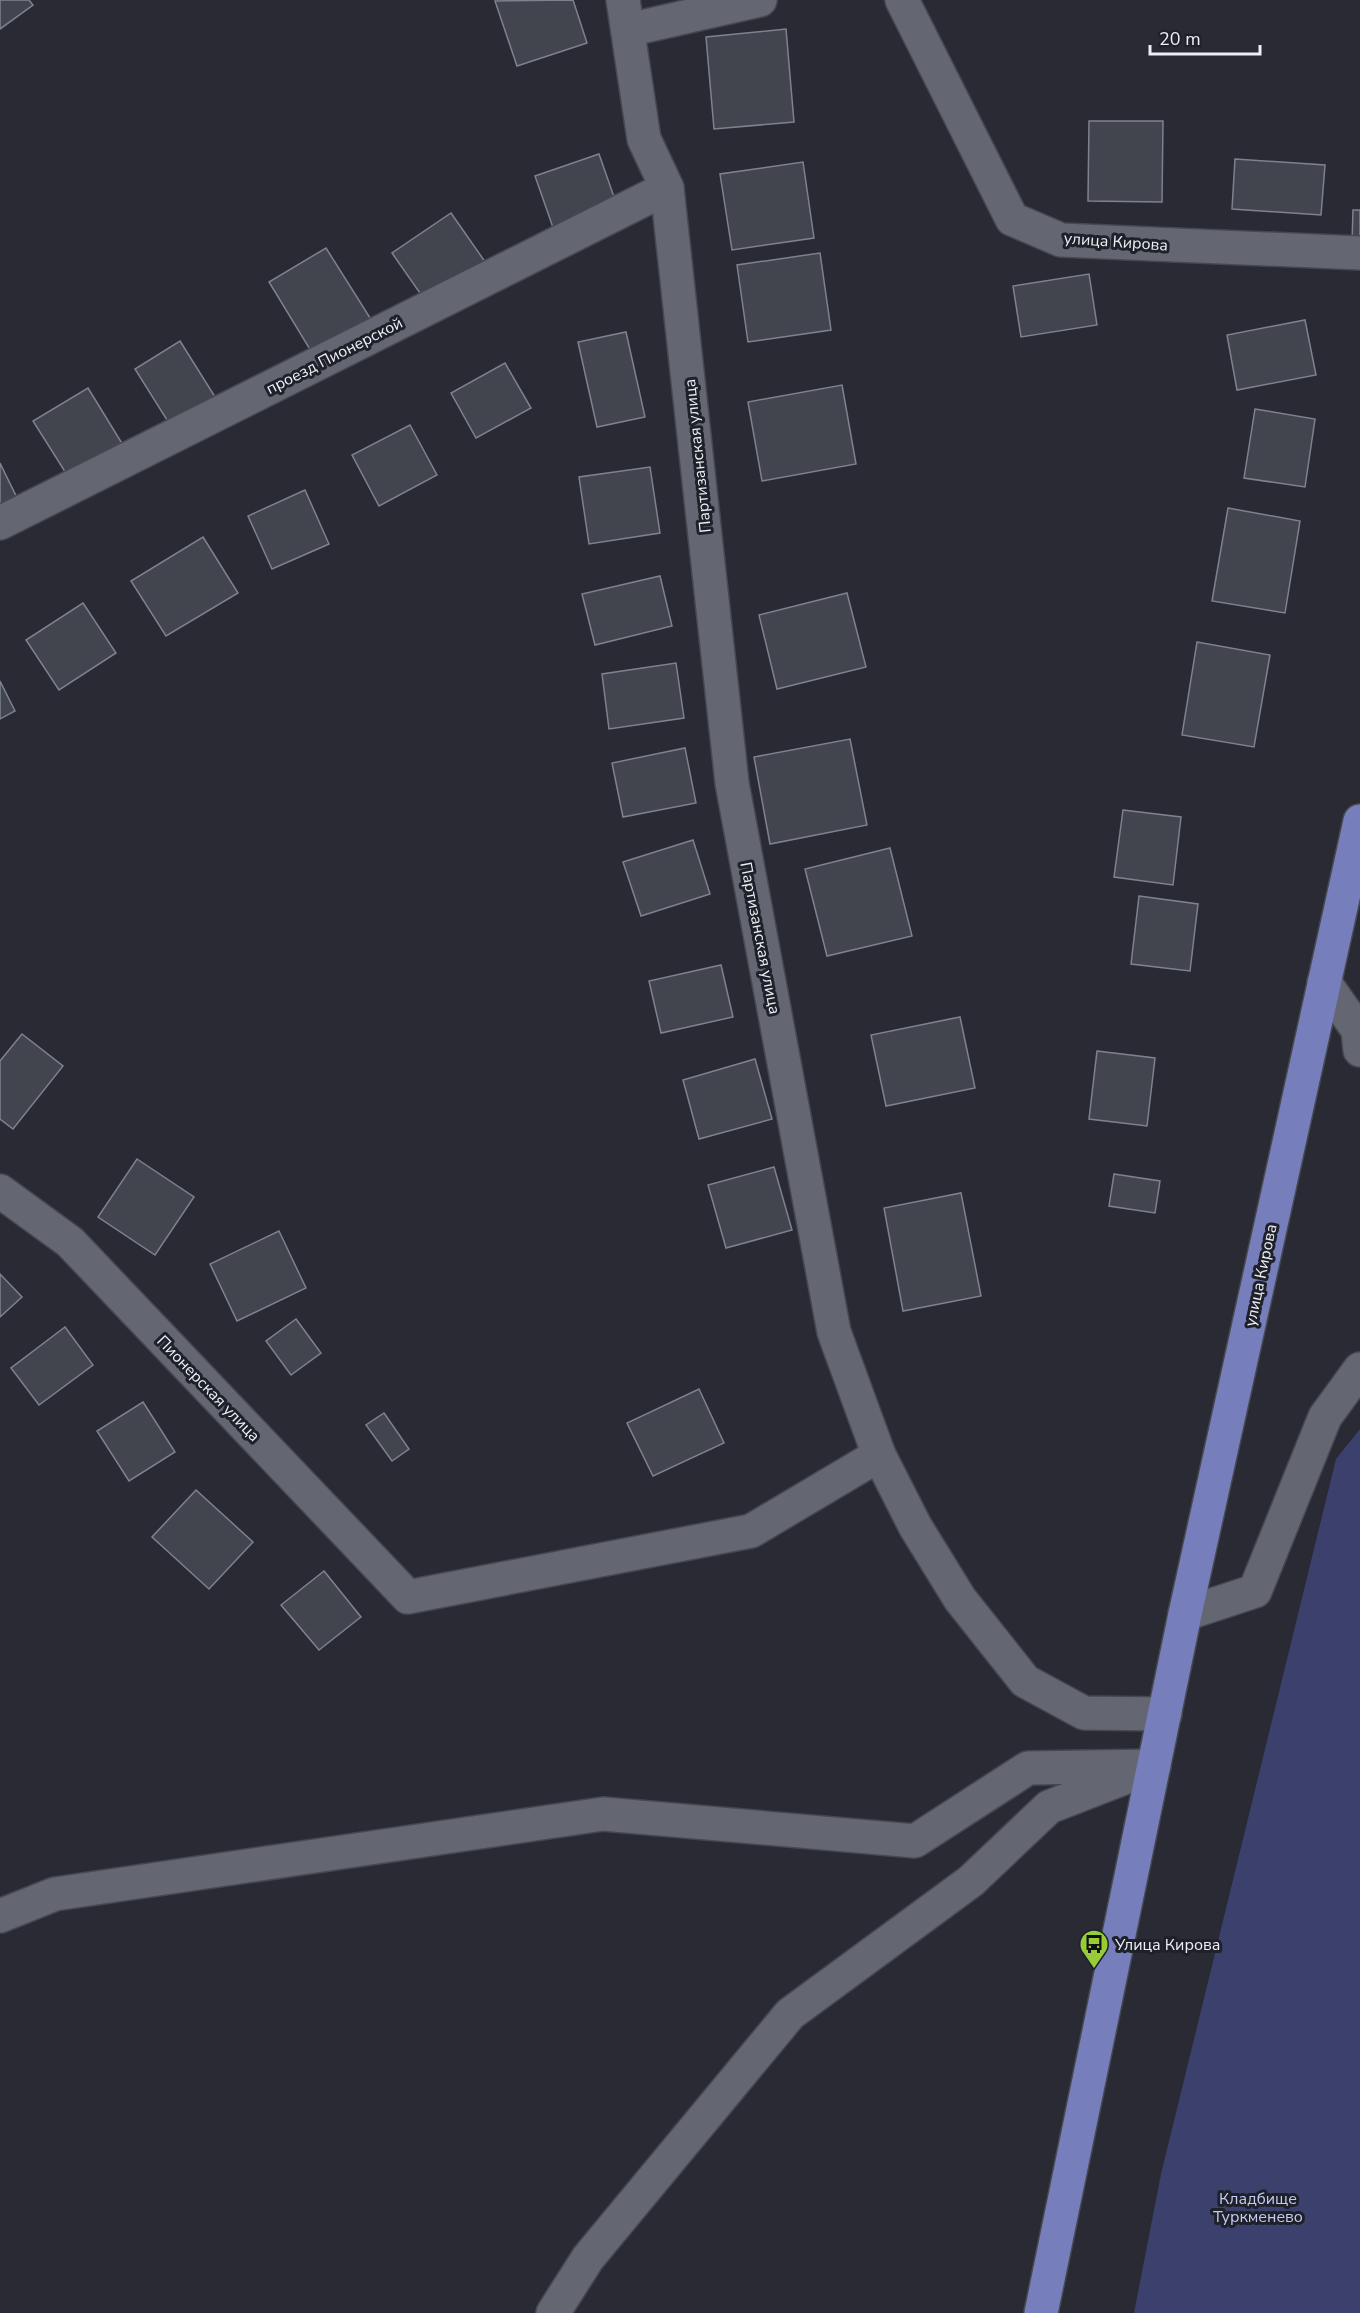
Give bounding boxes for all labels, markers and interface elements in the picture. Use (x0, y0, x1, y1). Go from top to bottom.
scale bar (1150, 18, 1260, 56)
text: 20 m (1159, 27, 1201, 51)
street label: улица Кирова (1063, 227, 1169, 257)
street label: проезд Пионерской (262, 312, 407, 400)
street label: Партизанская улица (679, 378, 717, 534)
street label: Партизанская улица (734, 860, 786, 1016)
street label: улица Кирова (1239, 1222, 1283, 1328)
street label: Пионерская улица (152, 1331, 265, 1447)
bus stop icon: Улица Кирова (1078, 1928, 1110, 1970)
place label: Улица Кирова (1114, 1934, 1220, 1956)
park label: Кладбище Туркменево (1213, 2188, 1303, 2228)

